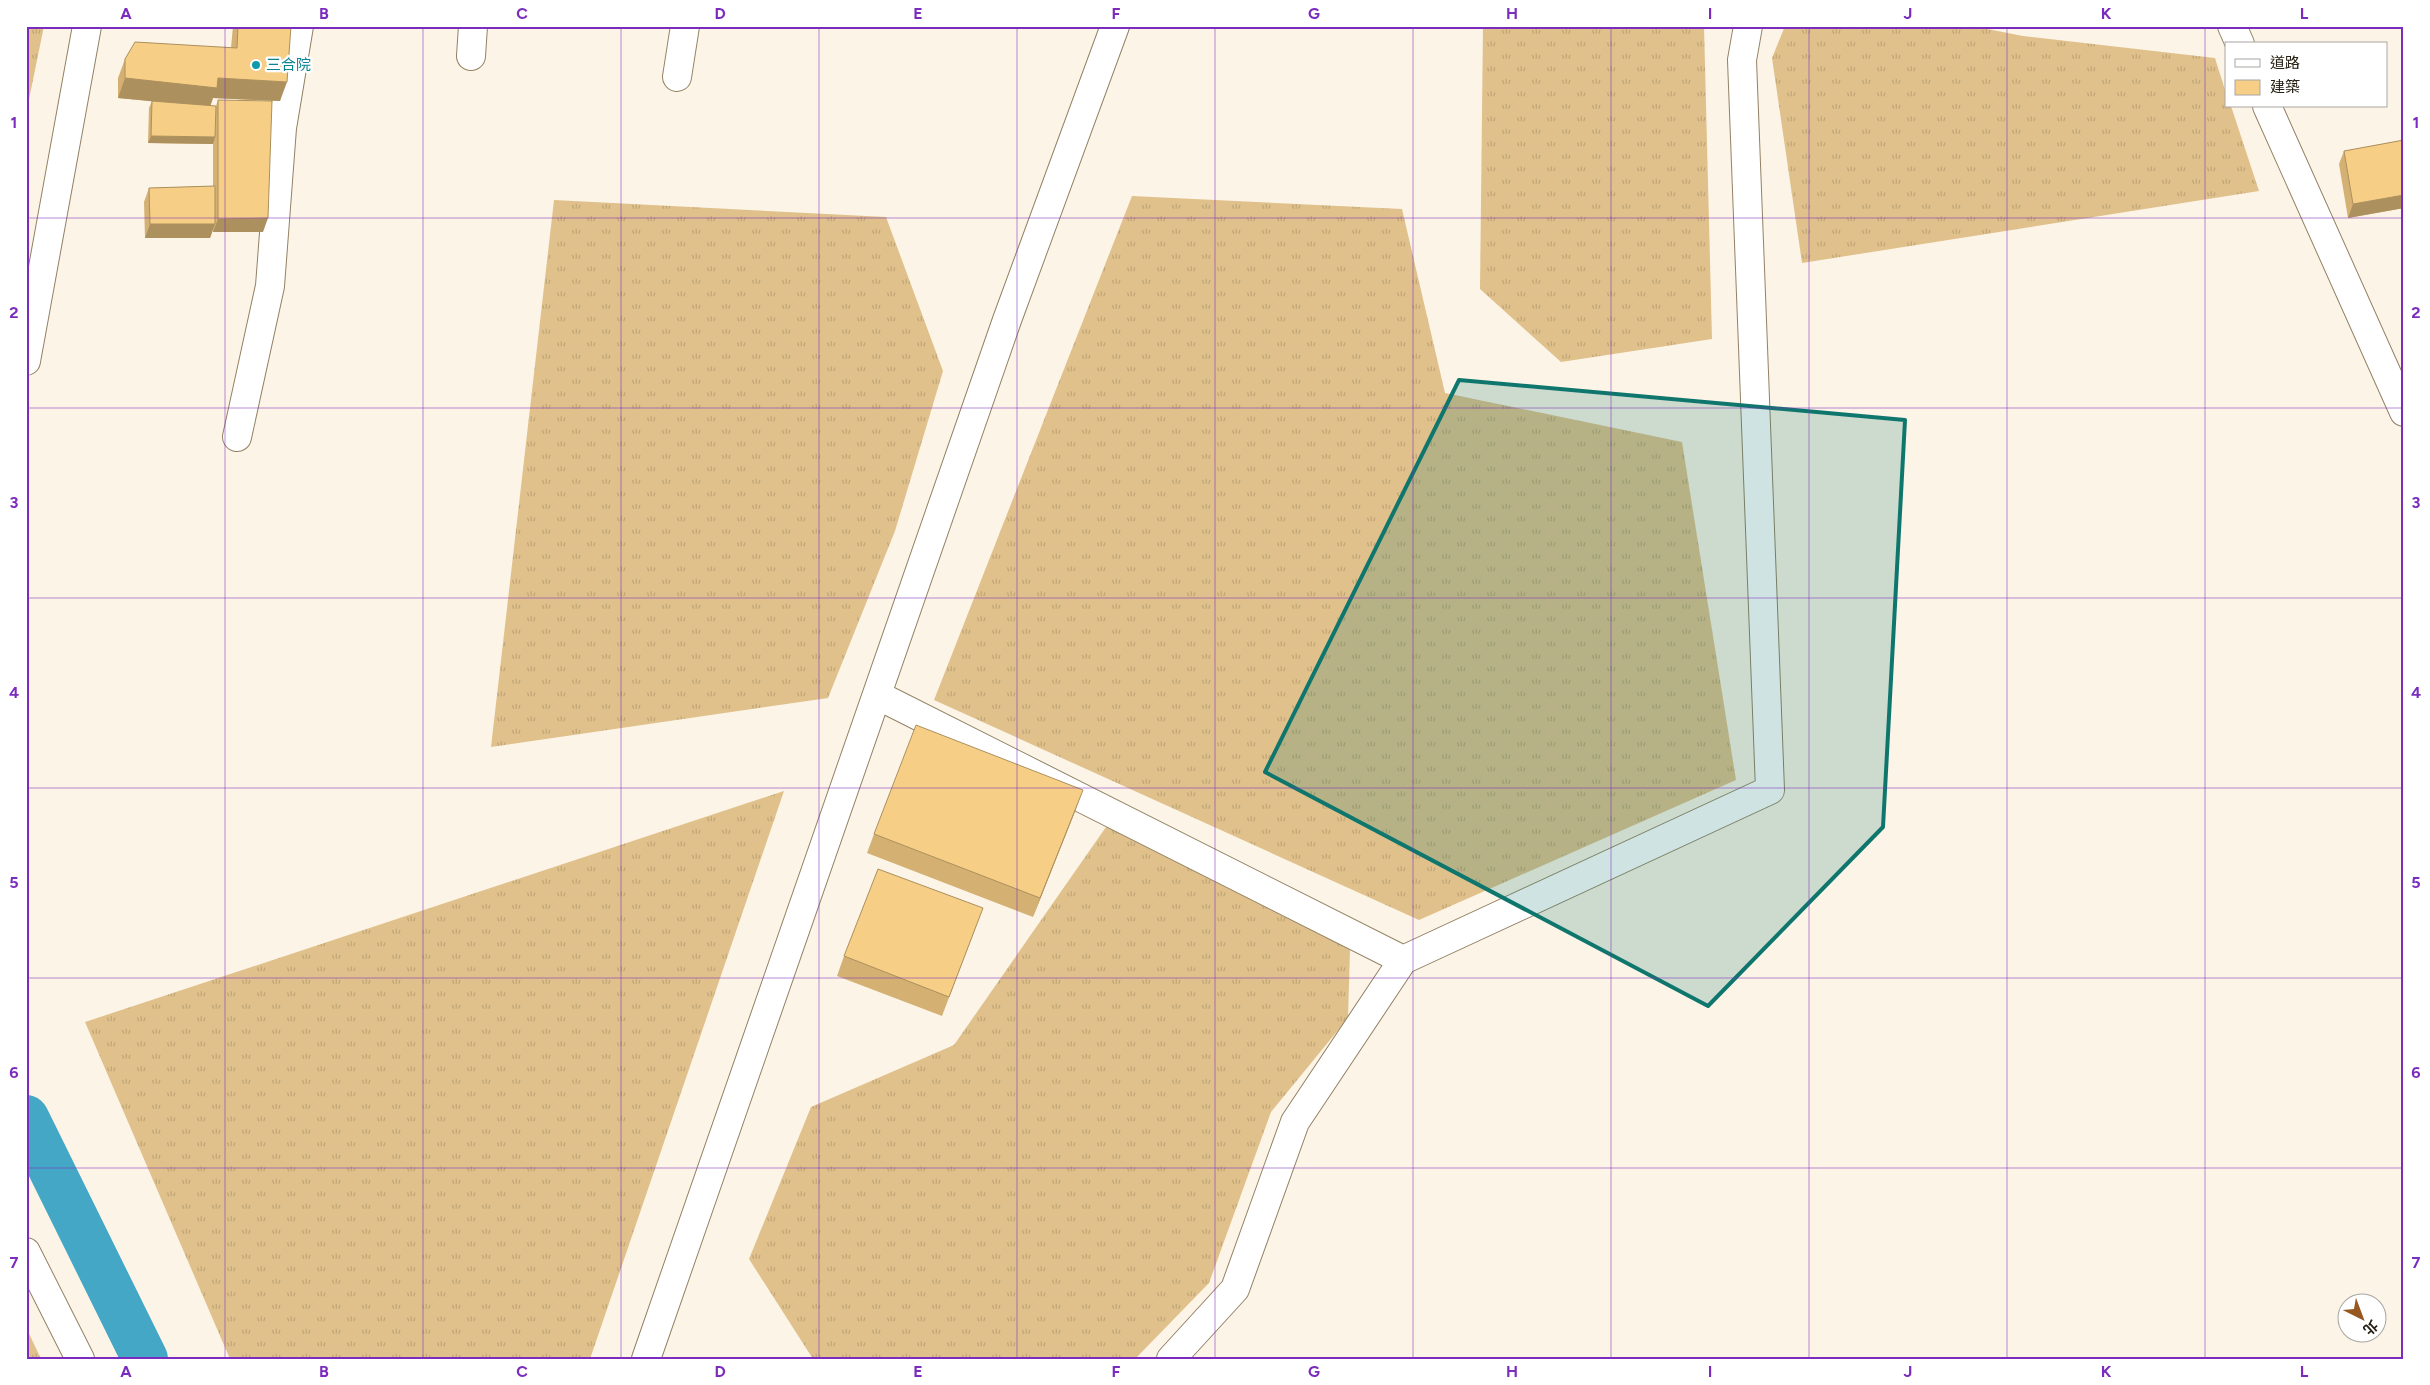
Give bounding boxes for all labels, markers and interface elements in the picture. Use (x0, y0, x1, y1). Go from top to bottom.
text: A (120, 4, 132, 23)
text: B (319, 4, 329, 23)
text: C (516, 4, 528, 23)
text: D (714, 4, 726, 23)
text: E (913, 4, 923, 23)
text: F (1112, 4, 1121, 23)
text: G (1308, 4, 1320, 23)
text: H (1506, 4, 1518, 23)
text: I (1708, 4, 1712, 23)
text: J (1904, 4, 1912, 23)
text: K (2101, 4, 2112, 23)
text: L (2300, 4, 2309, 23)
legend (2225, 42, 2388, 108)
text: 道路 (2270, 54, 2300, 72)
place label: 三合院 (266, 56, 311, 74)
marker: 三合院 (250, 59, 262, 71)
text: 建築 (2270, 78, 2300, 96)
text: 1 (11, 113, 17, 132)
text: 1 (2413, 113, 2419, 132)
text: 2 (9, 303, 19, 322)
text: 2 (2411, 303, 2421, 322)
text: 3 (10, 493, 19, 512)
text: 3 (2412, 493, 2421, 512)
text: 4 (9, 683, 19, 702)
text: 4 (2411, 683, 2421, 702)
text: 5 (9, 873, 19, 892)
text: 5 (2411, 873, 2421, 892)
text: 6 (9, 1063, 19, 1082)
text: 6 (2411, 1063, 2421, 1082)
text: 7 (10, 1253, 19, 1272)
text: 7 (2412, 1253, 2421, 1272)
north arrow (2338, 1292, 2388, 1342)
text: 北 (2359, 1316, 2381, 1338)
text: A (120, 1362, 132, 1381)
text: B (319, 1362, 329, 1381)
text: C (516, 1362, 528, 1381)
text: D (714, 1362, 726, 1381)
text: E (913, 1362, 923, 1381)
text: F (1112, 1362, 1121, 1381)
text: G (1308, 1362, 1320, 1381)
text: H (1506, 1362, 1518, 1381)
text: I (1708, 1362, 1712, 1381)
text: J (1904, 1362, 1912, 1381)
text: K (2101, 1362, 2112, 1381)
text: L (2300, 1362, 2309, 1381)

